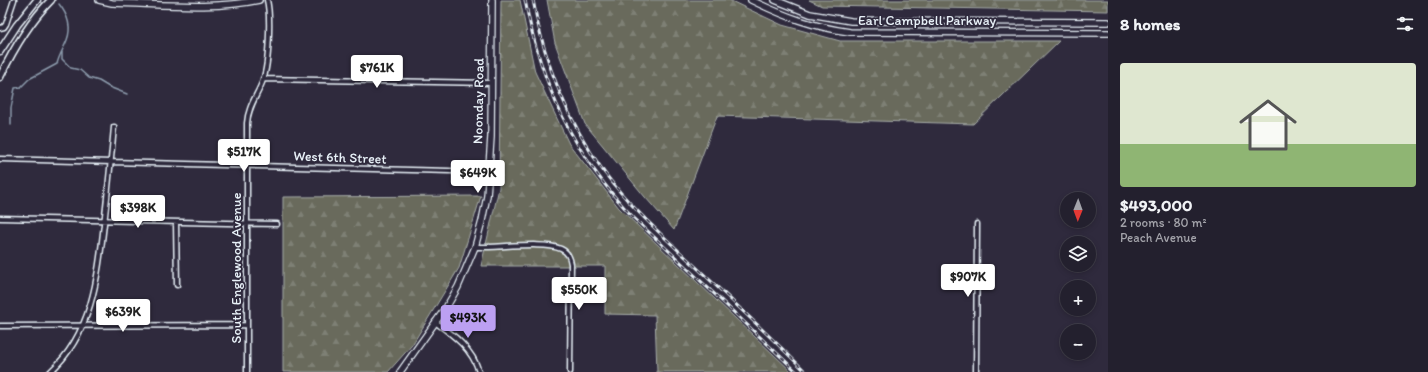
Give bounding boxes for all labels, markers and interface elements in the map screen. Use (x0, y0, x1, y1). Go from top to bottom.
street label: Earl Campbell Parkway (858, 12, 997, 29)
icon: filters (1394, 13, 1416, 35)
text: 8 homes (1120, 14, 1180, 34)
pin: $761K (349, 55, 405, 89)
street label: Noonday Road (469, 57, 488, 144)
text: $761K (360, 60, 394, 75)
icon: home (1232, 89, 1304, 161)
pin: $517K (216, 139, 272, 173)
text: $517K (227, 144, 261, 159)
street label: West 6th Street (293, 147, 387, 168)
pin: $649K (450, 160, 506, 194)
text: $649K (460, 165, 496, 180)
street label: South Englewood Avenue (228, 192, 245, 343)
north arrow (1060, 192, 1096, 228)
map controls (1060, 192, 1096, 360)
pin: $398K (110, 195, 166, 229)
text: $493,000 (1120, 195, 1192, 215)
text: $398K (120, 200, 156, 215)
text: 2 rooms · 80 m² (1120, 215, 1207, 230)
text: Peach Avenue (1120, 230, 1197, 245)
button: layers (1060, 236, 1096, 272)
pin: $907K (940, 264, 996, 298)
text: $907K (950, 269, 986, 284)
pin: $550K (551, 277, 607, 311)
button: + (1060, 280, 1096, 316)
text: $550K (561, 282, 597, 297)
pin: $639K (95, 299, 151, 333)
text: $639K (105, 304, 141, 319)
pin: $493K (440, 305, 496, 339)
text: $493K (450, 310, 486, 325)
button: − (1060, 324, 1096, 360)

